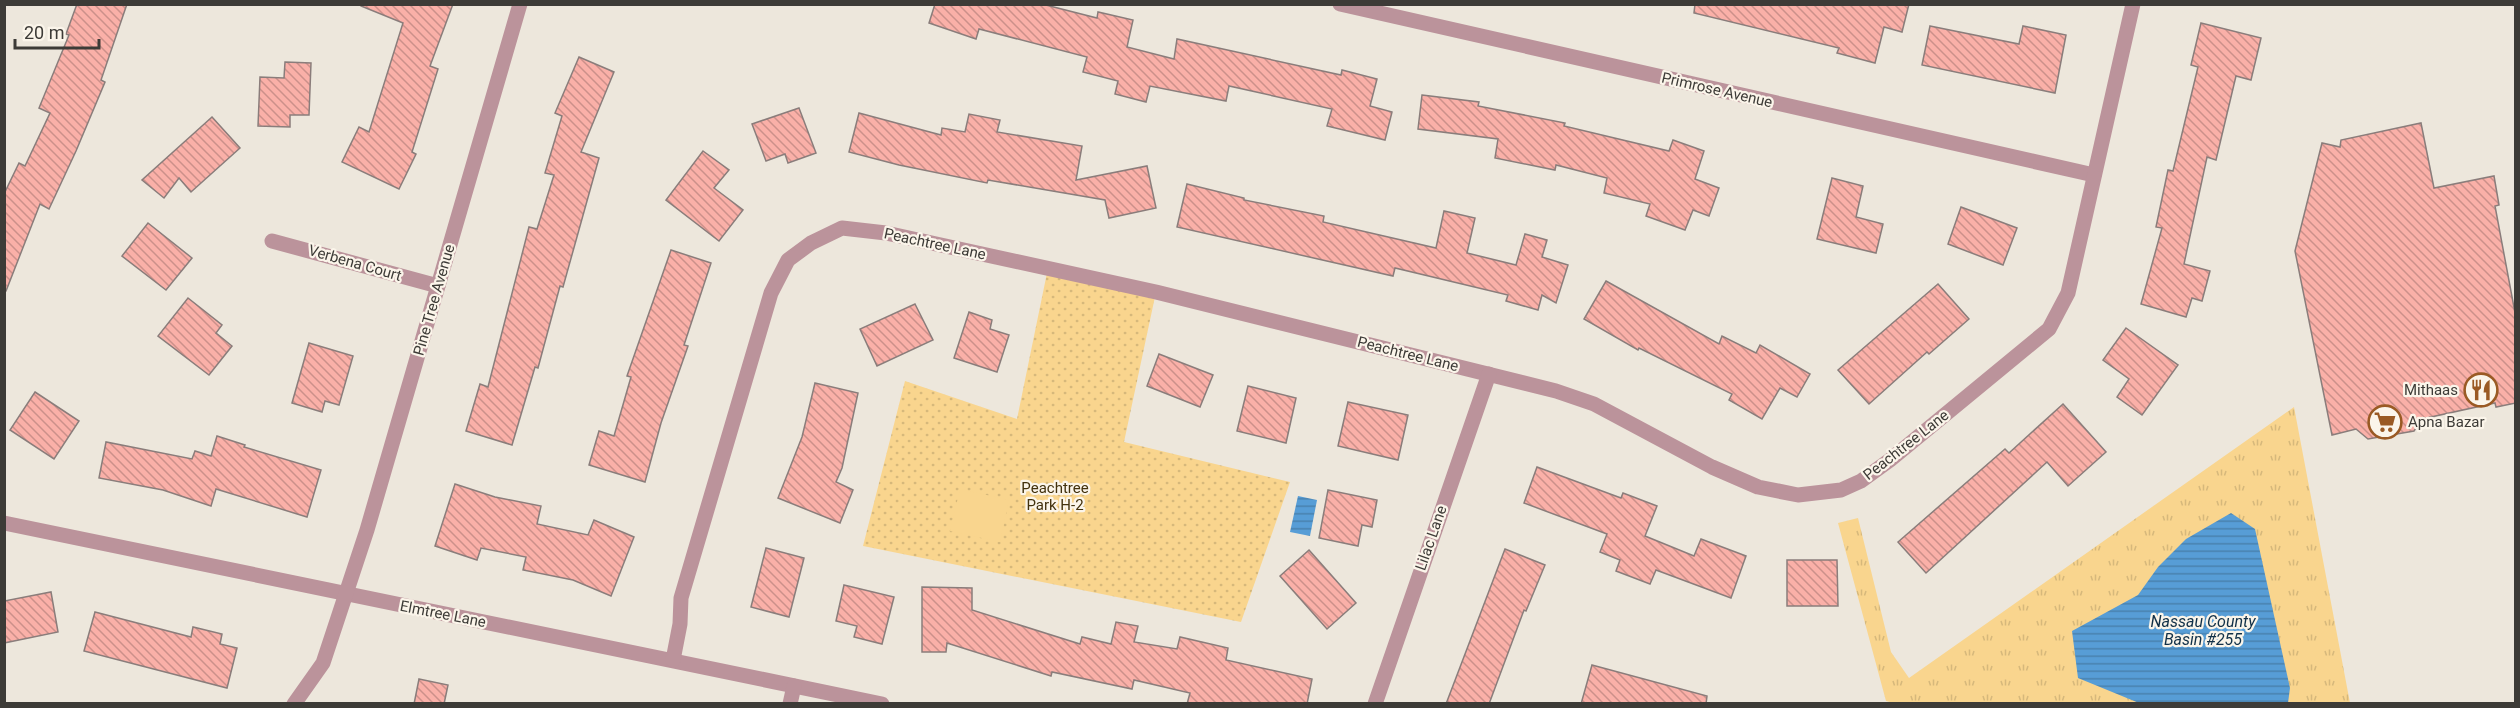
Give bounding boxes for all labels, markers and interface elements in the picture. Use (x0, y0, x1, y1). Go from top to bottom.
scale bar (15, 12, 99, 50)
text: 20 m (24, 22, 64, 43)
street label: Primrose Avenue (1660, 68, 1774, 112)
street label: Peachtree Lane (882, 224, 988, 264)
street label: Verbena Court (306, 241, 404, 285)
street label: Pine Tree Avenue (410, 242, 458, 358)
street label: Peachtree Lane (1356, 333, 1460, 375)
restaurant icon: Mithaas (2463, 372, 2499, 408)
place label: Mithaas (2404, 381, 2458, 399)
supermarket icon: Apna Bazar (2367, 404, 2403, 440)
street label: Peachtree Lane (1860, 406, 1952, 484)
place label: Apna Bazar (2408, 413, 2485, 431)
park label: Peachtree Park H-2 (1021, 479, 1089, 514)
street label: Lilac Lane (1411, 503, 1451, 573)
street label: Elmtree Lane (398, 597, 488, 631)
water label: Nassau County Basin #255 (2151, 612, 2256, 649)

